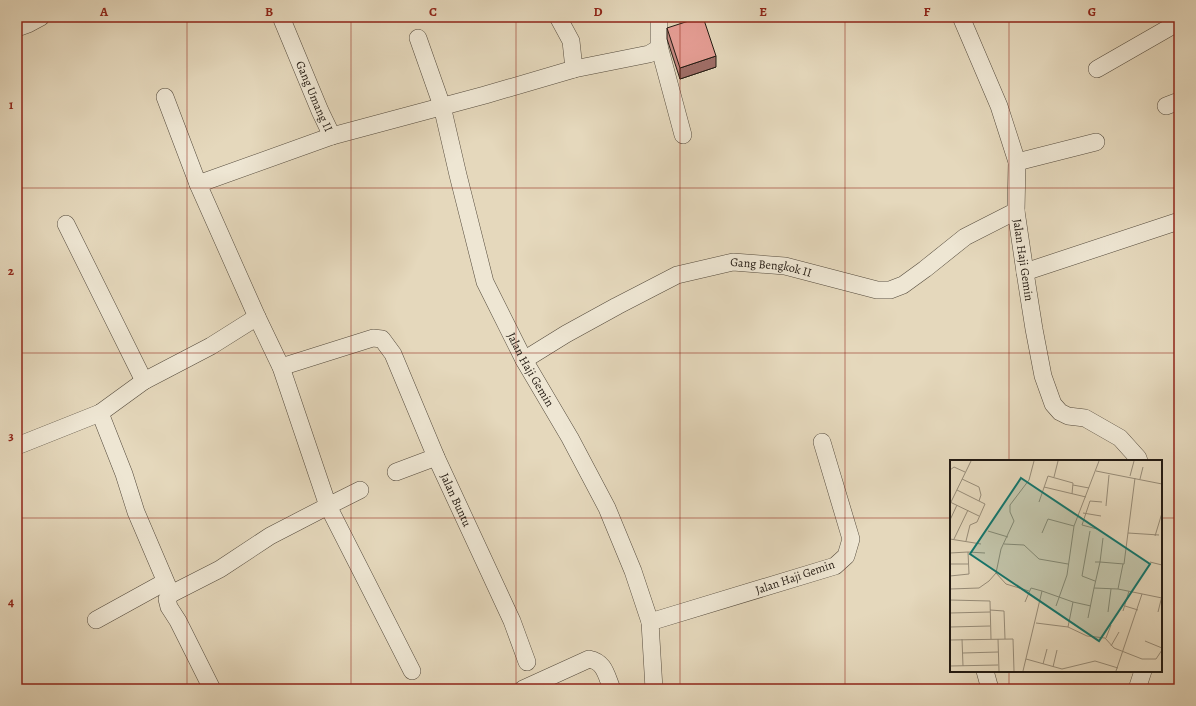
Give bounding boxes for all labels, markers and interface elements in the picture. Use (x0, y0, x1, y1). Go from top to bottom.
text: A (99, 3, 109, 20)
text: B (265, 3, 273, 20)
text: C (429, 3, 437, 20)
text: D (593, 3, 603, 20)
text: E (759, 3, 767, 20)
text: F (924, 3, 931, 20)
text: G (1088, 3, 1096, 20)
street label: Gang Umang II (292, 58, 337, 134)
text: 1 (9, 96, 14, 113)
street label: Jalan Haji Gemin (1009, 218, 1038, 303)
street label: Gang Bengkok II (730, 254, 814, 281)
text: 2 (8, 262, 15, 279)
street label: Jalan Haji Gemin (503, 330, 558, 410)
text: 3 (8, 427, 14, 444)
inset map (950, 460, 1162, 672)
street label: Jalan Buntu (437, 470, 475, 530)
street label: Jalan Haji Gemin (753, 556, 837, 598)
text: 4 (8, 593, 14, 610)

